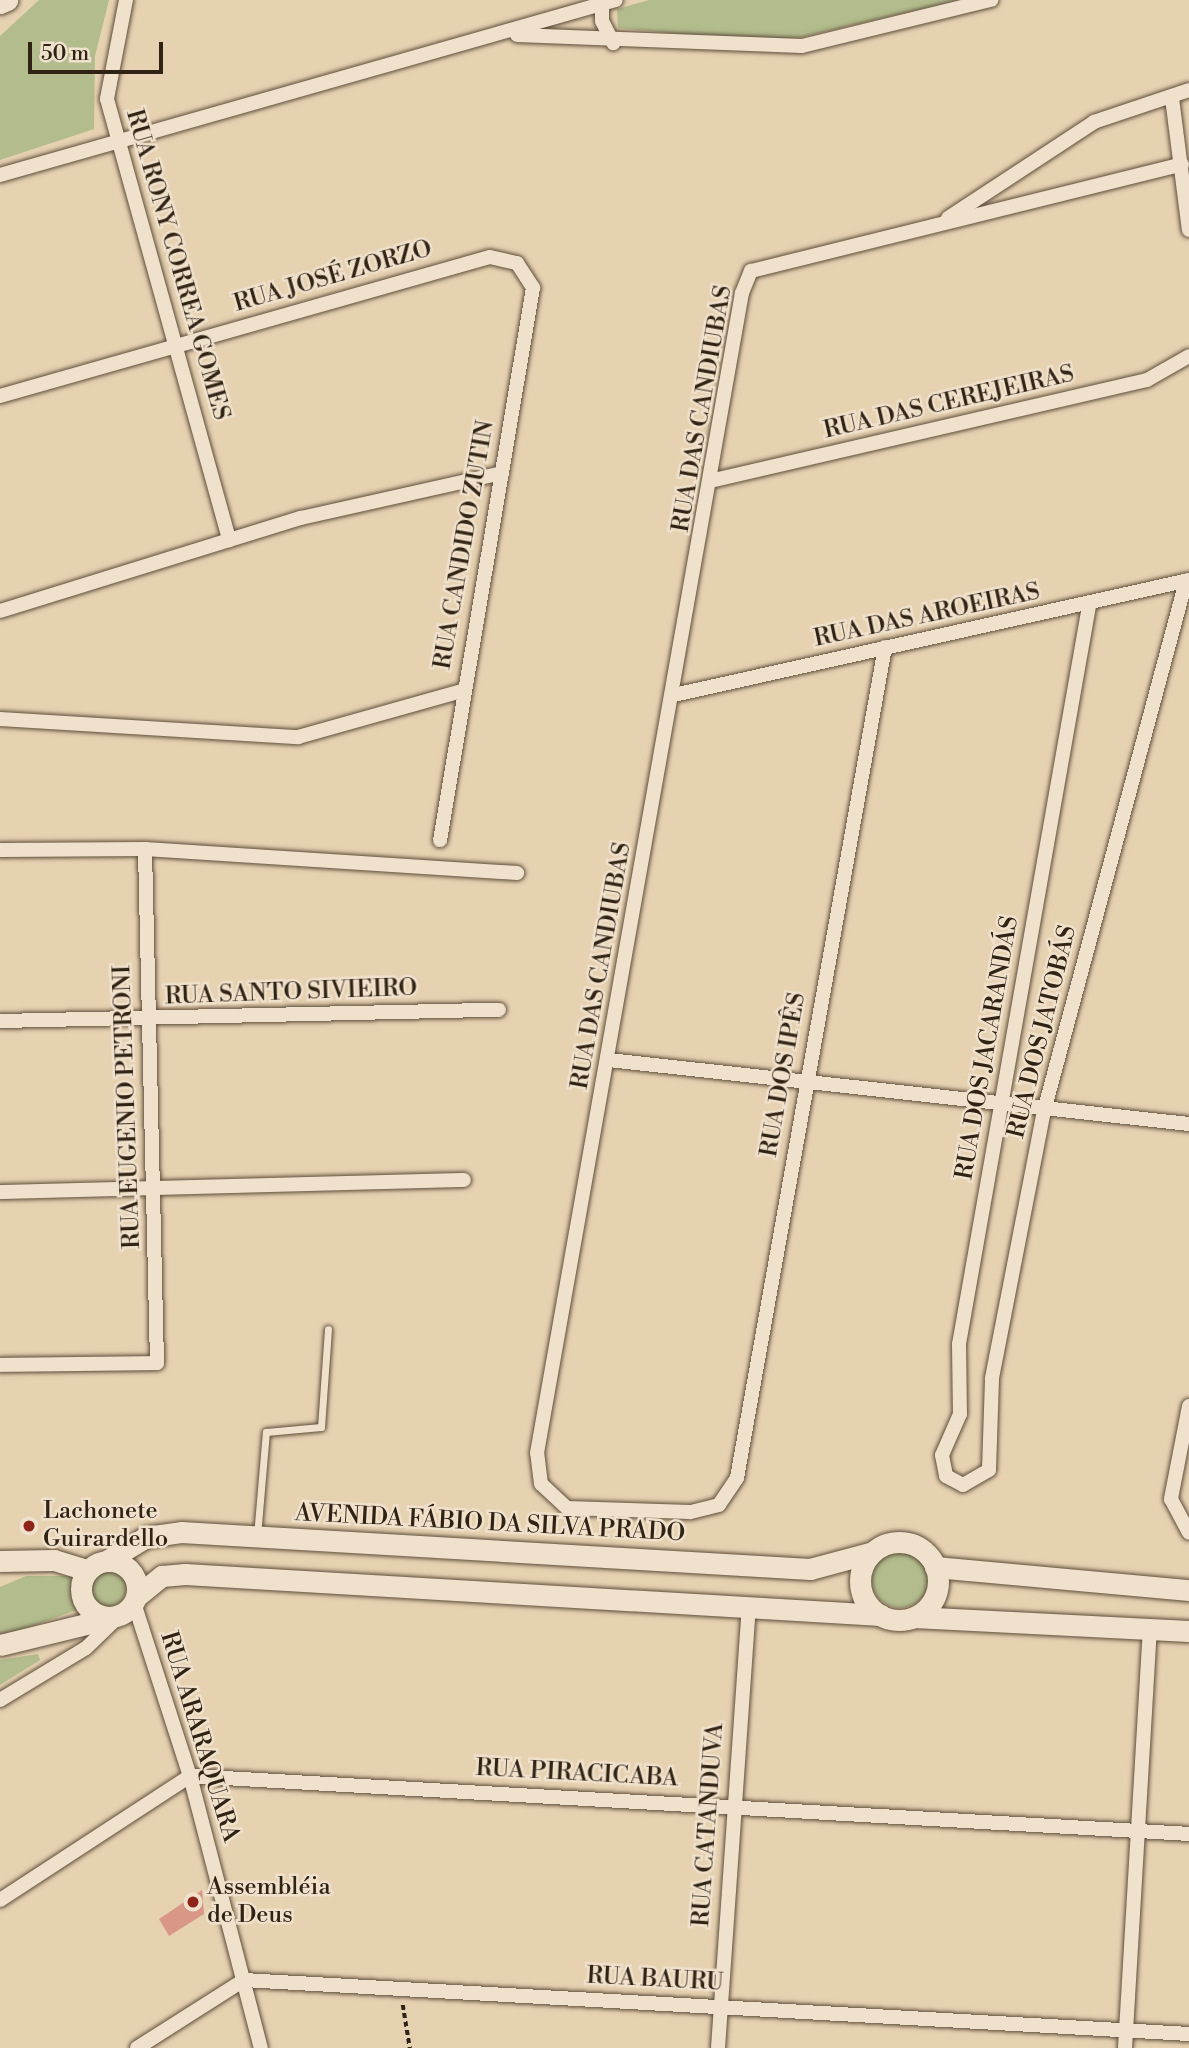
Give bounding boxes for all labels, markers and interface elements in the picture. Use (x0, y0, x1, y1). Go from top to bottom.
scale bar (32, 28, 166, 72)
text: 50 m (41, 41, 89, 67)
street label: RUA RONY CORREA GOMES (119, 106, 235, 424)
street label: RUA JOSÉ ZORZO (231, 235, 435, 319)
street label: RUA DAS CANDIUBAS (667, 283, 739, 535)
street label: RUA DAS CEREJEIRAS (821, 360, 1077, 446)
street label: RUA CANDIDO ZUTIN (429, 418, 501, 672)
street label: RUA DAS AROEIRAS (811, 578, 1043, 654)
street label: RUA DAS CANDIUBAS (566, 840, 638, 1092)
street label: RUA DOS JACARANDÁS (951, 914, 1025, 1182)
street label: RUA DOS JATOBÁS (1003, 923, 1083, 1141)
street label: RUA EUGENIO PETRONI (109, 965, 147, 1249)
street label: RUA SANTO SIVIEIRO (164, 974, 418, 1012)
street label: RUA DOS IPÊS (755, 991, 813, 1159)
place label: Lachonete Guirardello (43, 1498, 168, 1554)
street label: AVENIDA FÁBIO DA SILVA PRADO (294, 1499, 686, 1549)
marker: Lachonete Guirardello (21, 1518, 37, 1534)
street label: RUA ARARAQUARA (153, 1628, 245, 1846)
street label: RUA CATANDUVA (688, 1722, 730, 1928)
street label: RUA PIRACICABA (475, 1754, 679, 1794)
place label: Assembléia de Deus (207, 1874, 331, 1930)
marker: Assembléia de Deus (185, 1894, 201, 1910)
street label: RUA BAURU (586, 1962, 724, 1998)

